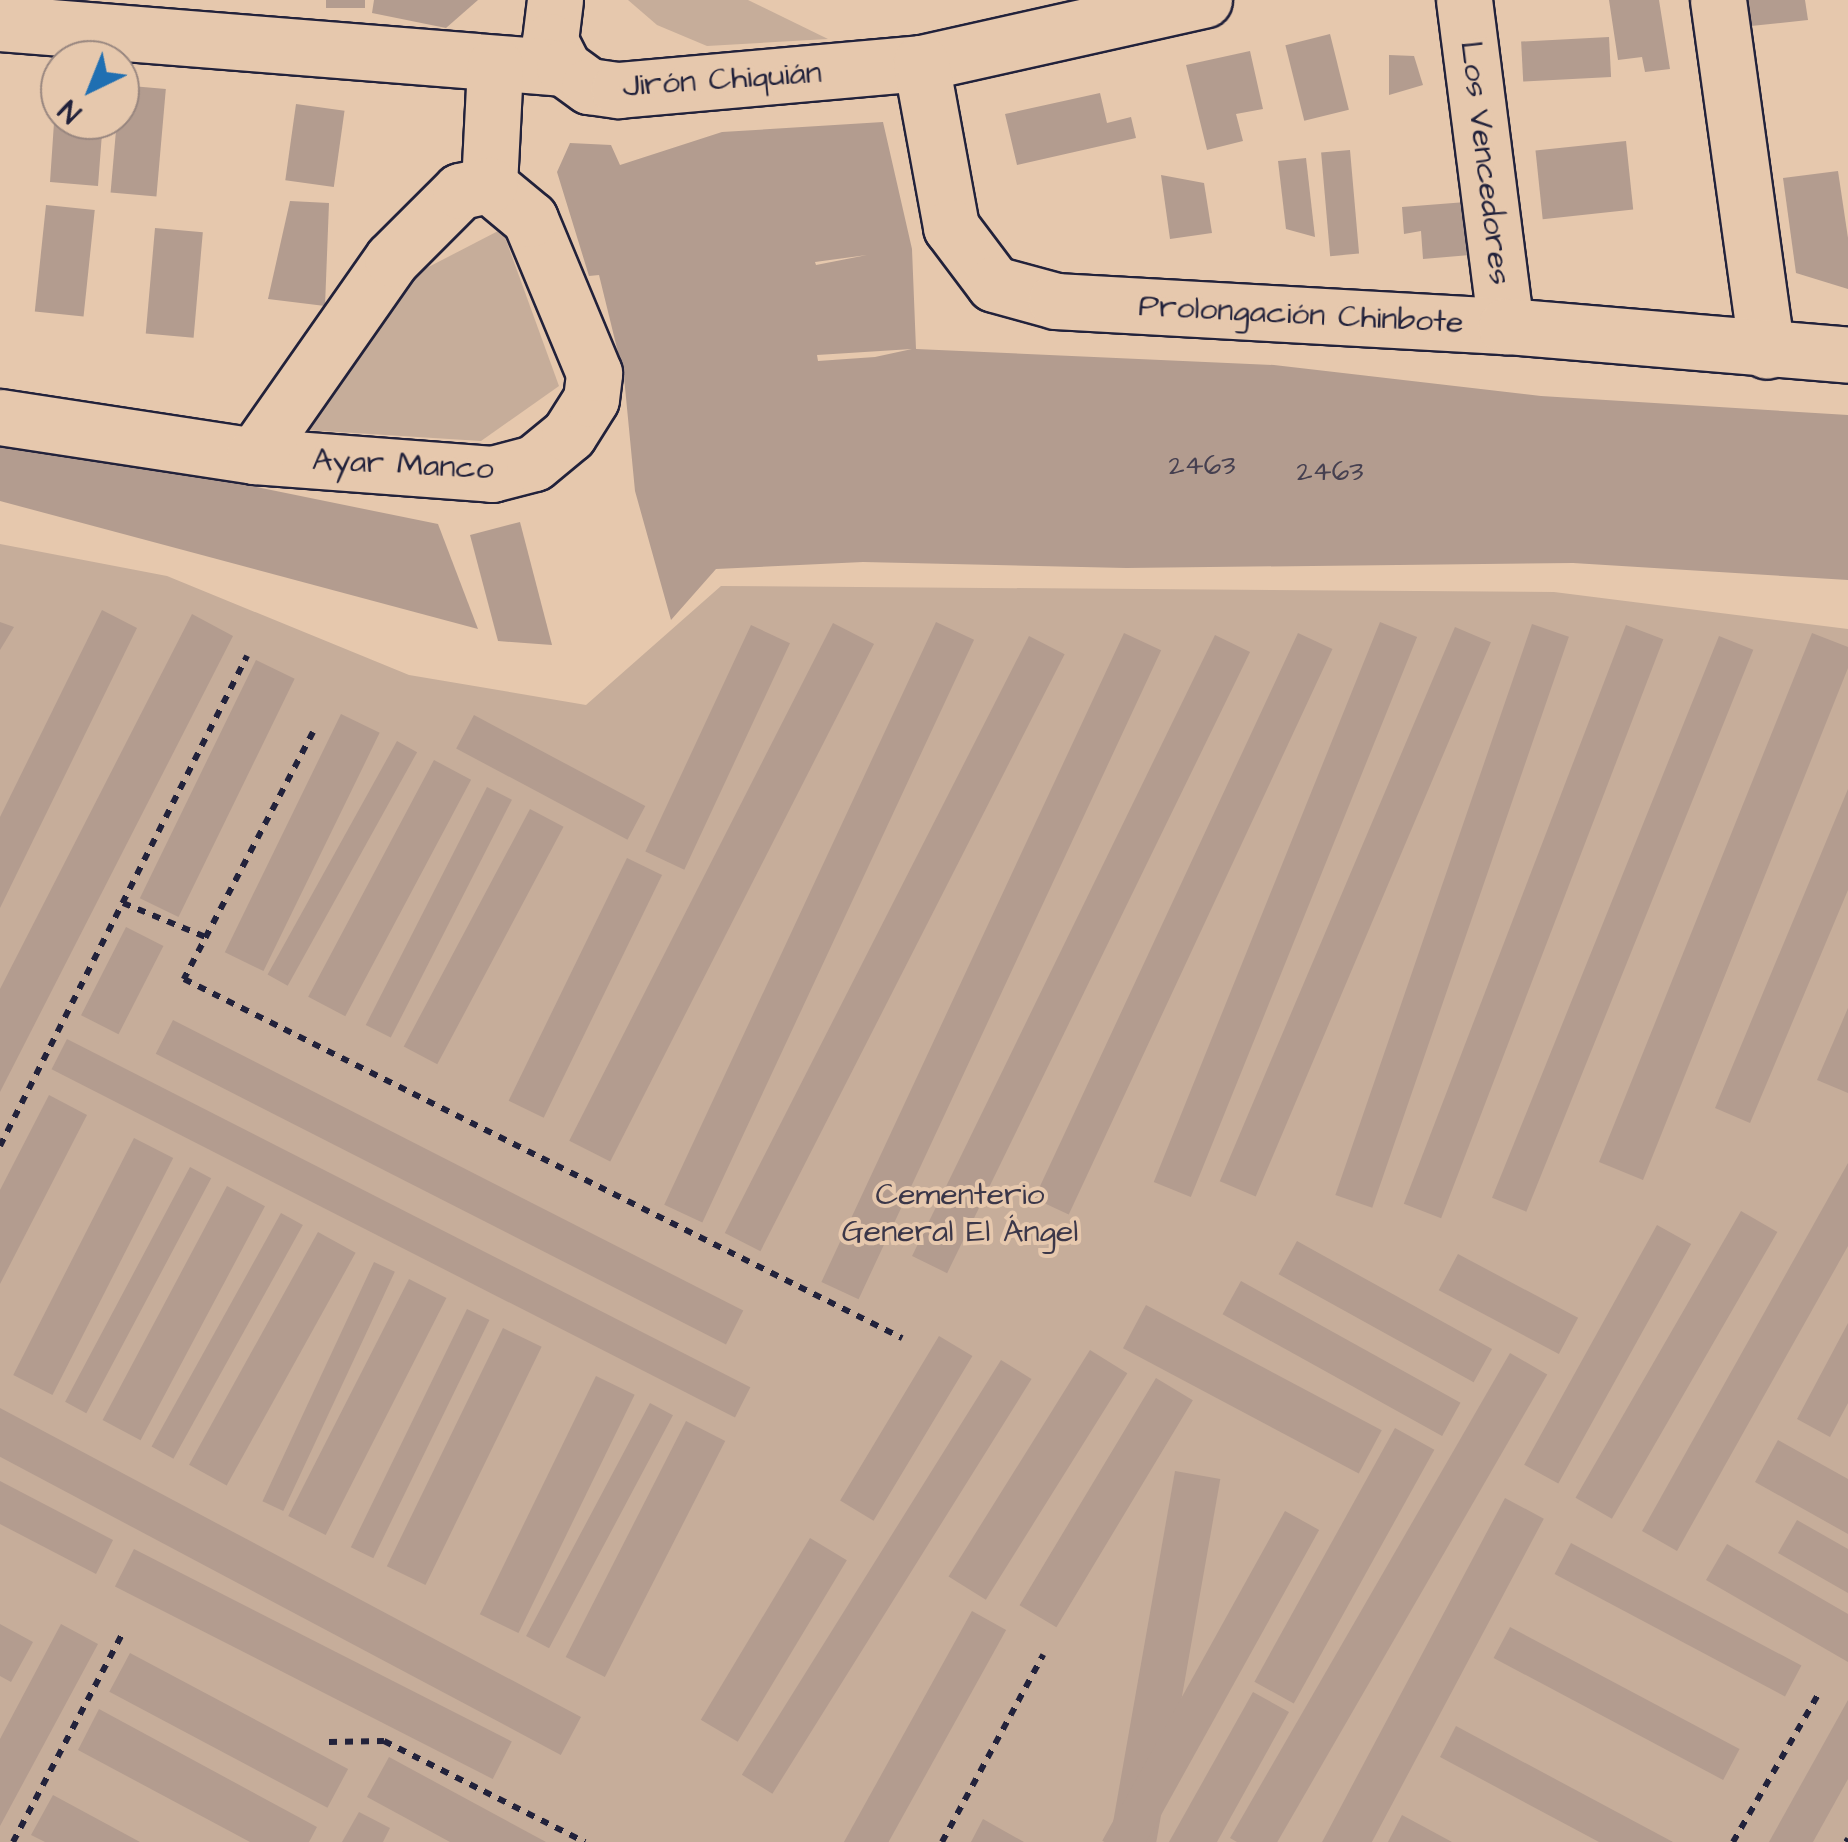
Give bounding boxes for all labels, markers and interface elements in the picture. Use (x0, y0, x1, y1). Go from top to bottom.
street label: Los Vencedores (1451, 39, 1519, 287)
north arrow (40, 40, 140, 140)
street label: Jirón Chiquián (621, 54, 823, 106)
text: N (51, 91, 90, 131)
street label: Prolongación Chinbote (1138, 287, 1464, 343)
street label: Ayar Manco (311, 441, 495, 489)
house number: 2463 (1169, 449, 1235, 483)
house number: 2463 (1297, 455, 1363, 489)
park label: Cementerio General El Ángel (842, 1177, 1078, 1252)

